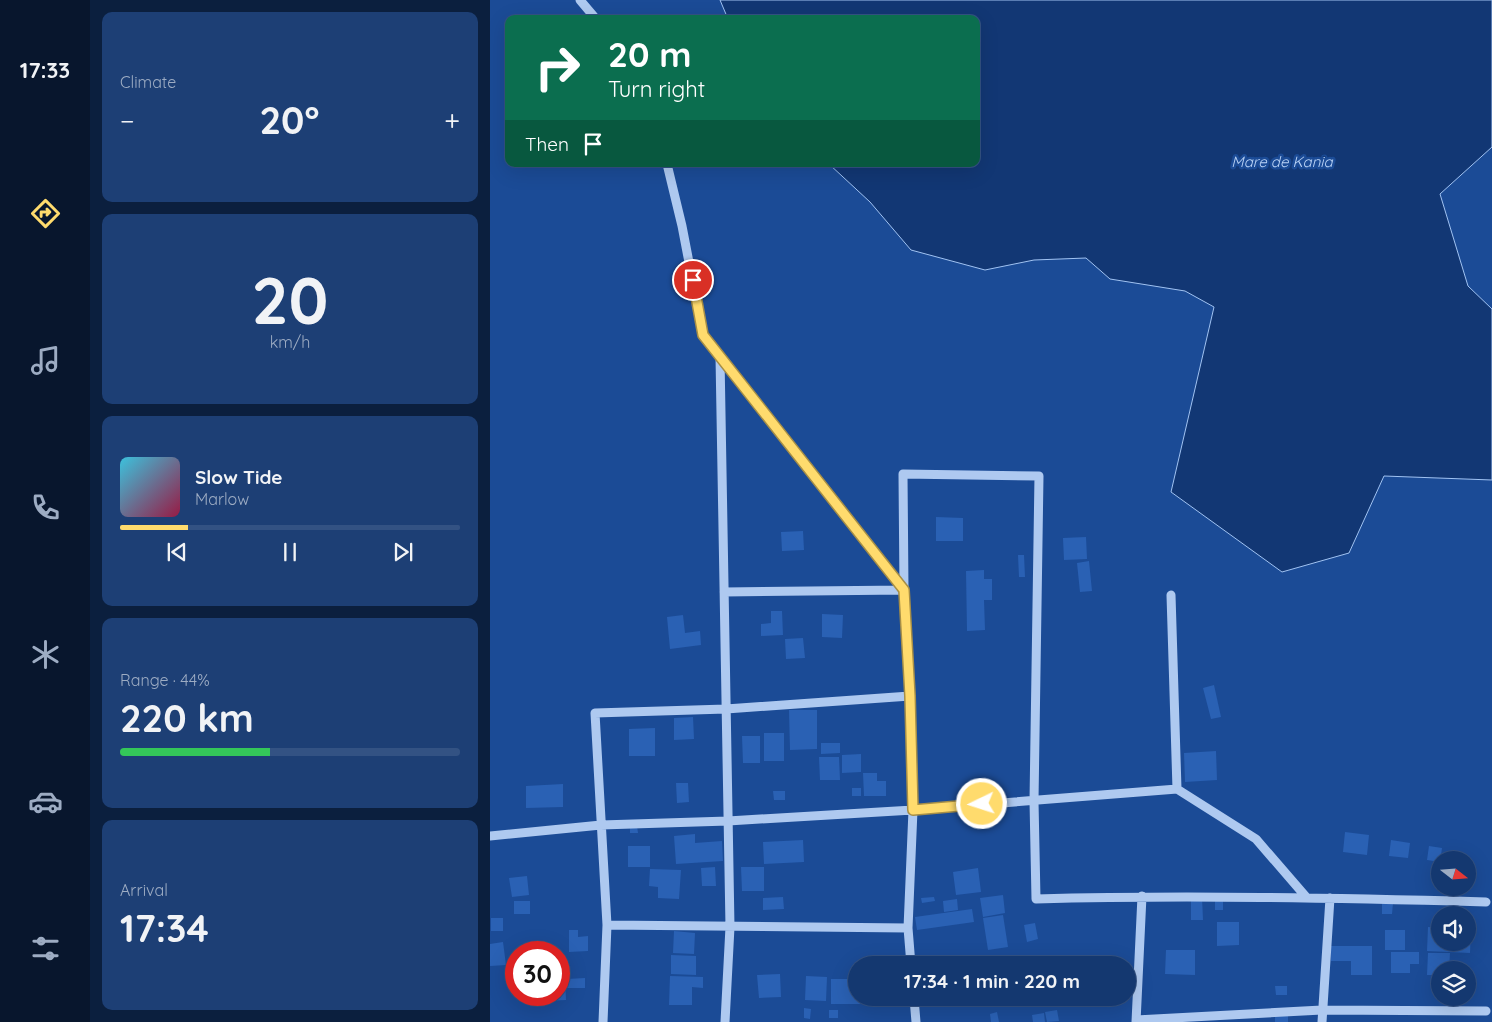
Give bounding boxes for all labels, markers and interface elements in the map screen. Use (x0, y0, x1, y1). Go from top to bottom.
text: 20 m (608, 32, 691, 76)
icon: right (525, 35, 590, 100)
text: 17:33 (20, 56, 70, 84)
text: Climate (120, 72, 176, 92)
text: Turn right (608, 75, 705, 103)
text: 20° (259, 96, 319, 144)
text: − (120, 103, 135, 138)
text: + (444, 103, 460, 138)
icon: arrive (579, 130, 607, 158)
text: Then (525, 132, 569, 156)
water label: Mare de Kania (1231, 152, 1334, 171)
icon: directions (28, 196, 63, 231)
text: 20 (252, 259, 328, 340)
pin (672, 259, 714, 301)
icon: arrive (679, 266, 707, 294)
text: km/h (270, 332, 310, 352)
icon: music (28, 343, 63, 378)
text: Slow Tide (195, 465, 283, 489)
text: Marlow (195, 489, 249, 509)
icon: phone (28, 490, 63, 525)
icon: previous (163, 538, 191, 566)
icon: pause (276, 538, 304, 566)
icon: next (389, 538, 417, 566)
icon: climate (28, 637, 63, 672)
text: Range · 44% (120, 670, 210, 690)
text: 220 km (120, 694, 254, 742)
position arrow (955, 777, 1007, 829)
icon: car (28, 784, 63, 819)
north arrow (1431, 851, 1476, 896)
map controls (1431, 851, 1476, 1006)
text: Arrival (120, 880, 168, 900)
text: 17:34 (120, 904, 209, 952)
button: sound (1431, 906, 1476, 951)
icon: filters (28, 931, 63, 966)
speed limit sign: 30 (505, 941, 570, 1006)
button: layers (1431, 961, 1476, 1006)
text: 17:34 · 1 min · 220 m (904, 969, 1080, 993)

